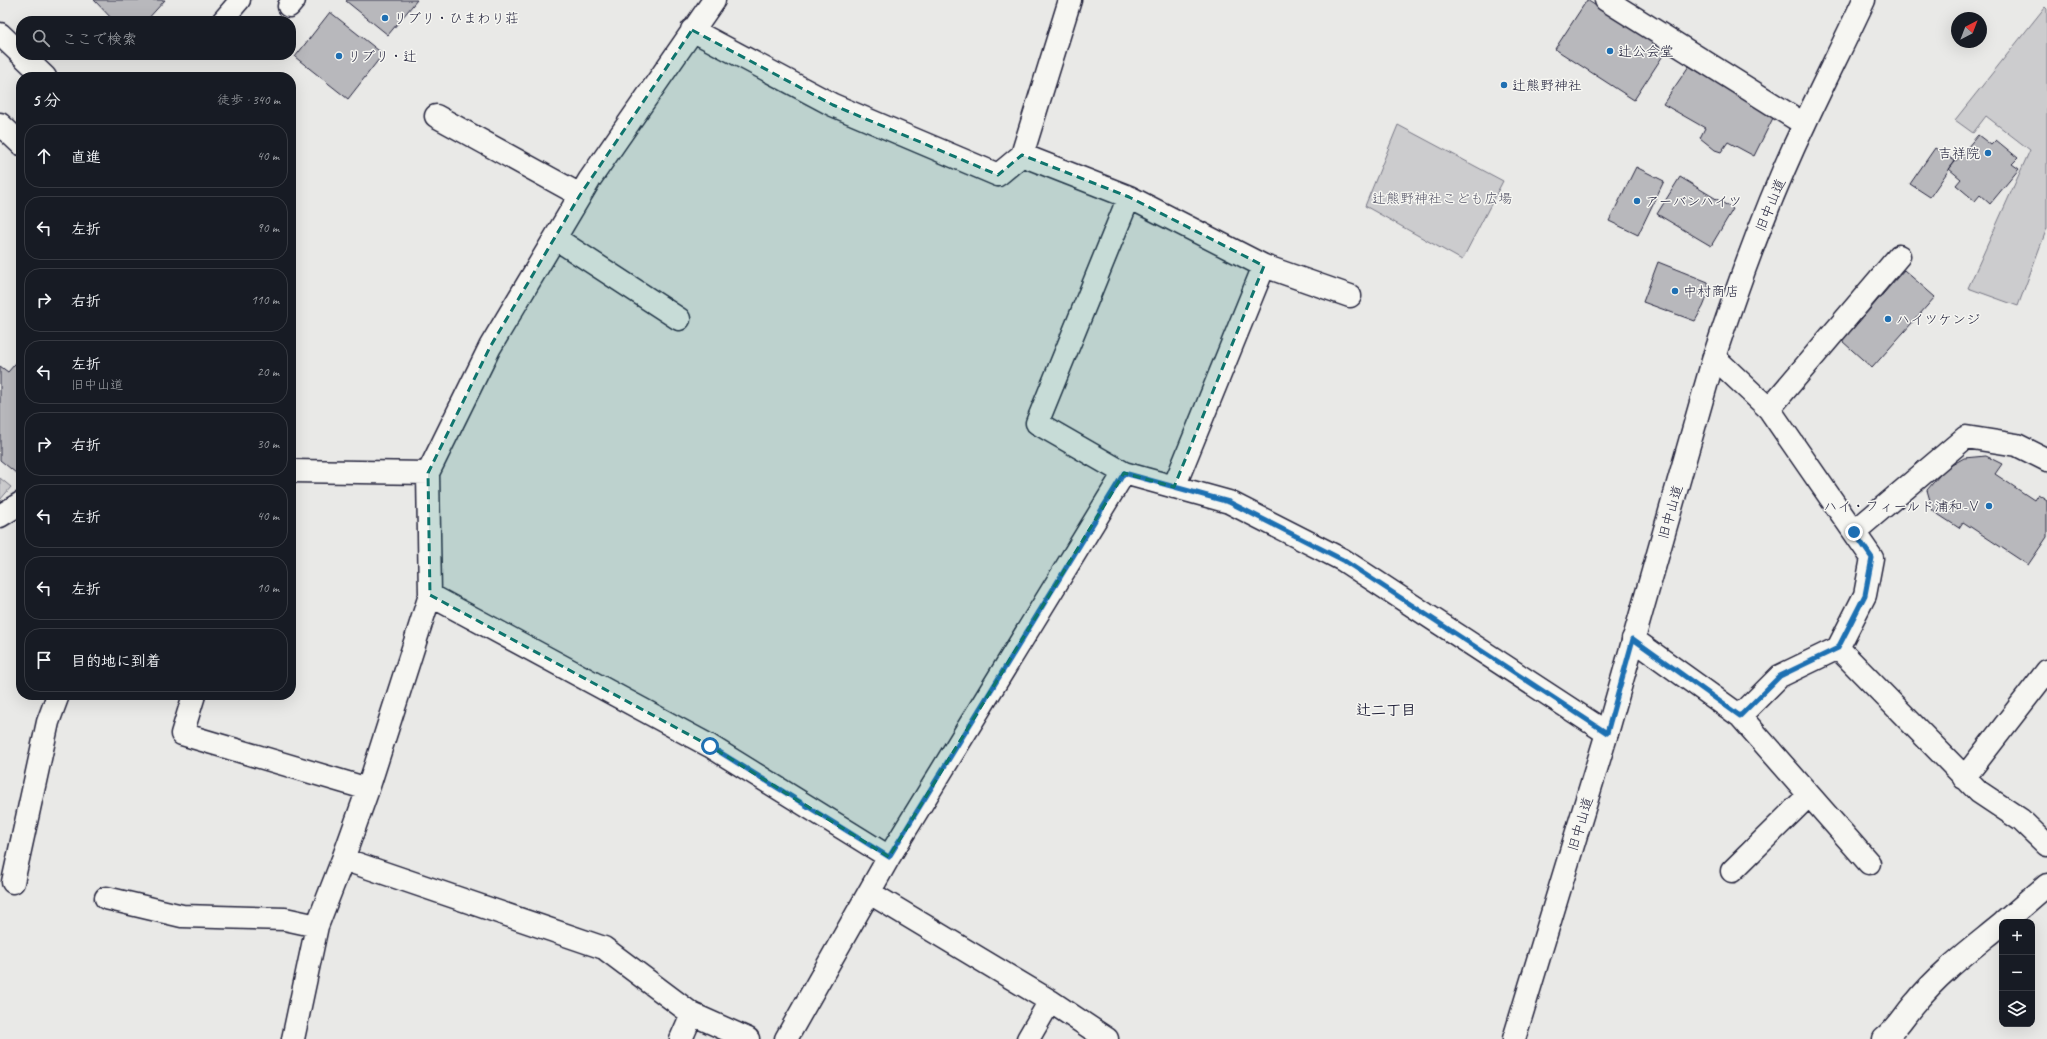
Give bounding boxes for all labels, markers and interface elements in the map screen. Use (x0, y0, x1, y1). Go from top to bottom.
place label: リブリ・ひまわり荘 (393, 10, 519, 27)
north arrow (1951, 12, 1987, 48)
marker: リブリ・ひまわり荘 (380, 13, 390, 23)
search box (16, 16, 296, 60)
icon: search (30, 27, 52, 49)
text: ここで検索 (62, 30, 137, 49)
place label: 辻公会堂 (1618, 43, 1674, 60)
marker: 辻公会堂 (1605, 46, 1615, 56)
place label: リブリ・辻 (347, 48, 417, 65)
marker: リブリ・辻 (334, 51, 344, 61)
place label: 辻熊野神社 (1512, 77, 1582, 94)
marker: 辻熊野神社 (1499, 80, 1509, 90)
text: 5 分 (32, 90, 61, 111)
text: 徒歩 · 340 m (217, 92, 280, 108)
icon: ahead (33, 145, 55, 167)
place label: 吉祥院 (1938, 145, 1980, 162)
text: 直進 (71, 148, 101, 167)
text: 40 m (257, 148, 279, 164)
marker: 吉祥院 (1983, 148, 1993, 158)
street label: 旧中山道 (1752, 176, 1789, 234)
park label: 辻熊野神社こども広場 (1372, 190, 1512, 207)
place label: アーバンハイツ (1645, 193, 1742, 210)
marker: アーバンハイツ (1632, 196, 1642, 206)
icon: left (33, 217, 55, 239)
text: 左折 (71, 220, 101, 239)
text: 90 m (257, 220, 279, 236)
place label: 中村商店 (1683, 283, 1739, 300)
marker: 中村商店 (1670, 286, 1680, 296)
icon: right (33, 289, 55, 311)
text: 右折 (71, 292, 101, 311)
text: 110 m (251, 292, 279, 308)
place label: ハイツケンジ (1896, 311, 1980, 328)
marker: ハイツケンジ (1883, 314, 1893, 324)
text: 左折 (71, 355, 101, 374)
icon: left (33, 361, 55, 383)
text: 20 m (257, 364, 279, 380)
text: 旧中山道 (71, 377, 123, 393)
icon: right (33, 433, 55, 455)
text: 右折 (71, 436, 101, 455)
text: 30 m (257, 436, 279, 452)
street label: 旧中山道 (1655, 483, 1686, 541)
place label: ハイ・フィールド浦和-Ⅴ (1823, 498, 1981, 515)
marker: ハイ・フィールド浦和-Ⅴ (1984, 501, 1994, 511)
icon: left (33, 505, 55, 527)
text: 左折 (71, 508, 101, 527)
text: 40 m (257, 508, 279, 524)
route end (1845, 523, 1863, 541)
icon: left (33, 577, 55, 599)
text: 左折 (71, 580, 101, 599)
text: 10 m (257, 580, 279, 596)
icon: arrive (33, 649, 55, 671)
text: 目的地に到着 (71, 652, 161, 671)
district label: 辻二丁目 (1356, 701, 1416, 720)
route start (701, 737, 719, 755)
street label: 旧中山道 (1564, 795, 1597, 853)
map controls (1999, 919, 2035, 1027)
button: + (1999, 919, 2035, 955)
button: − (1999, 955, 2035, 991)
button: layers (1999, 991, 2035, 1027)

